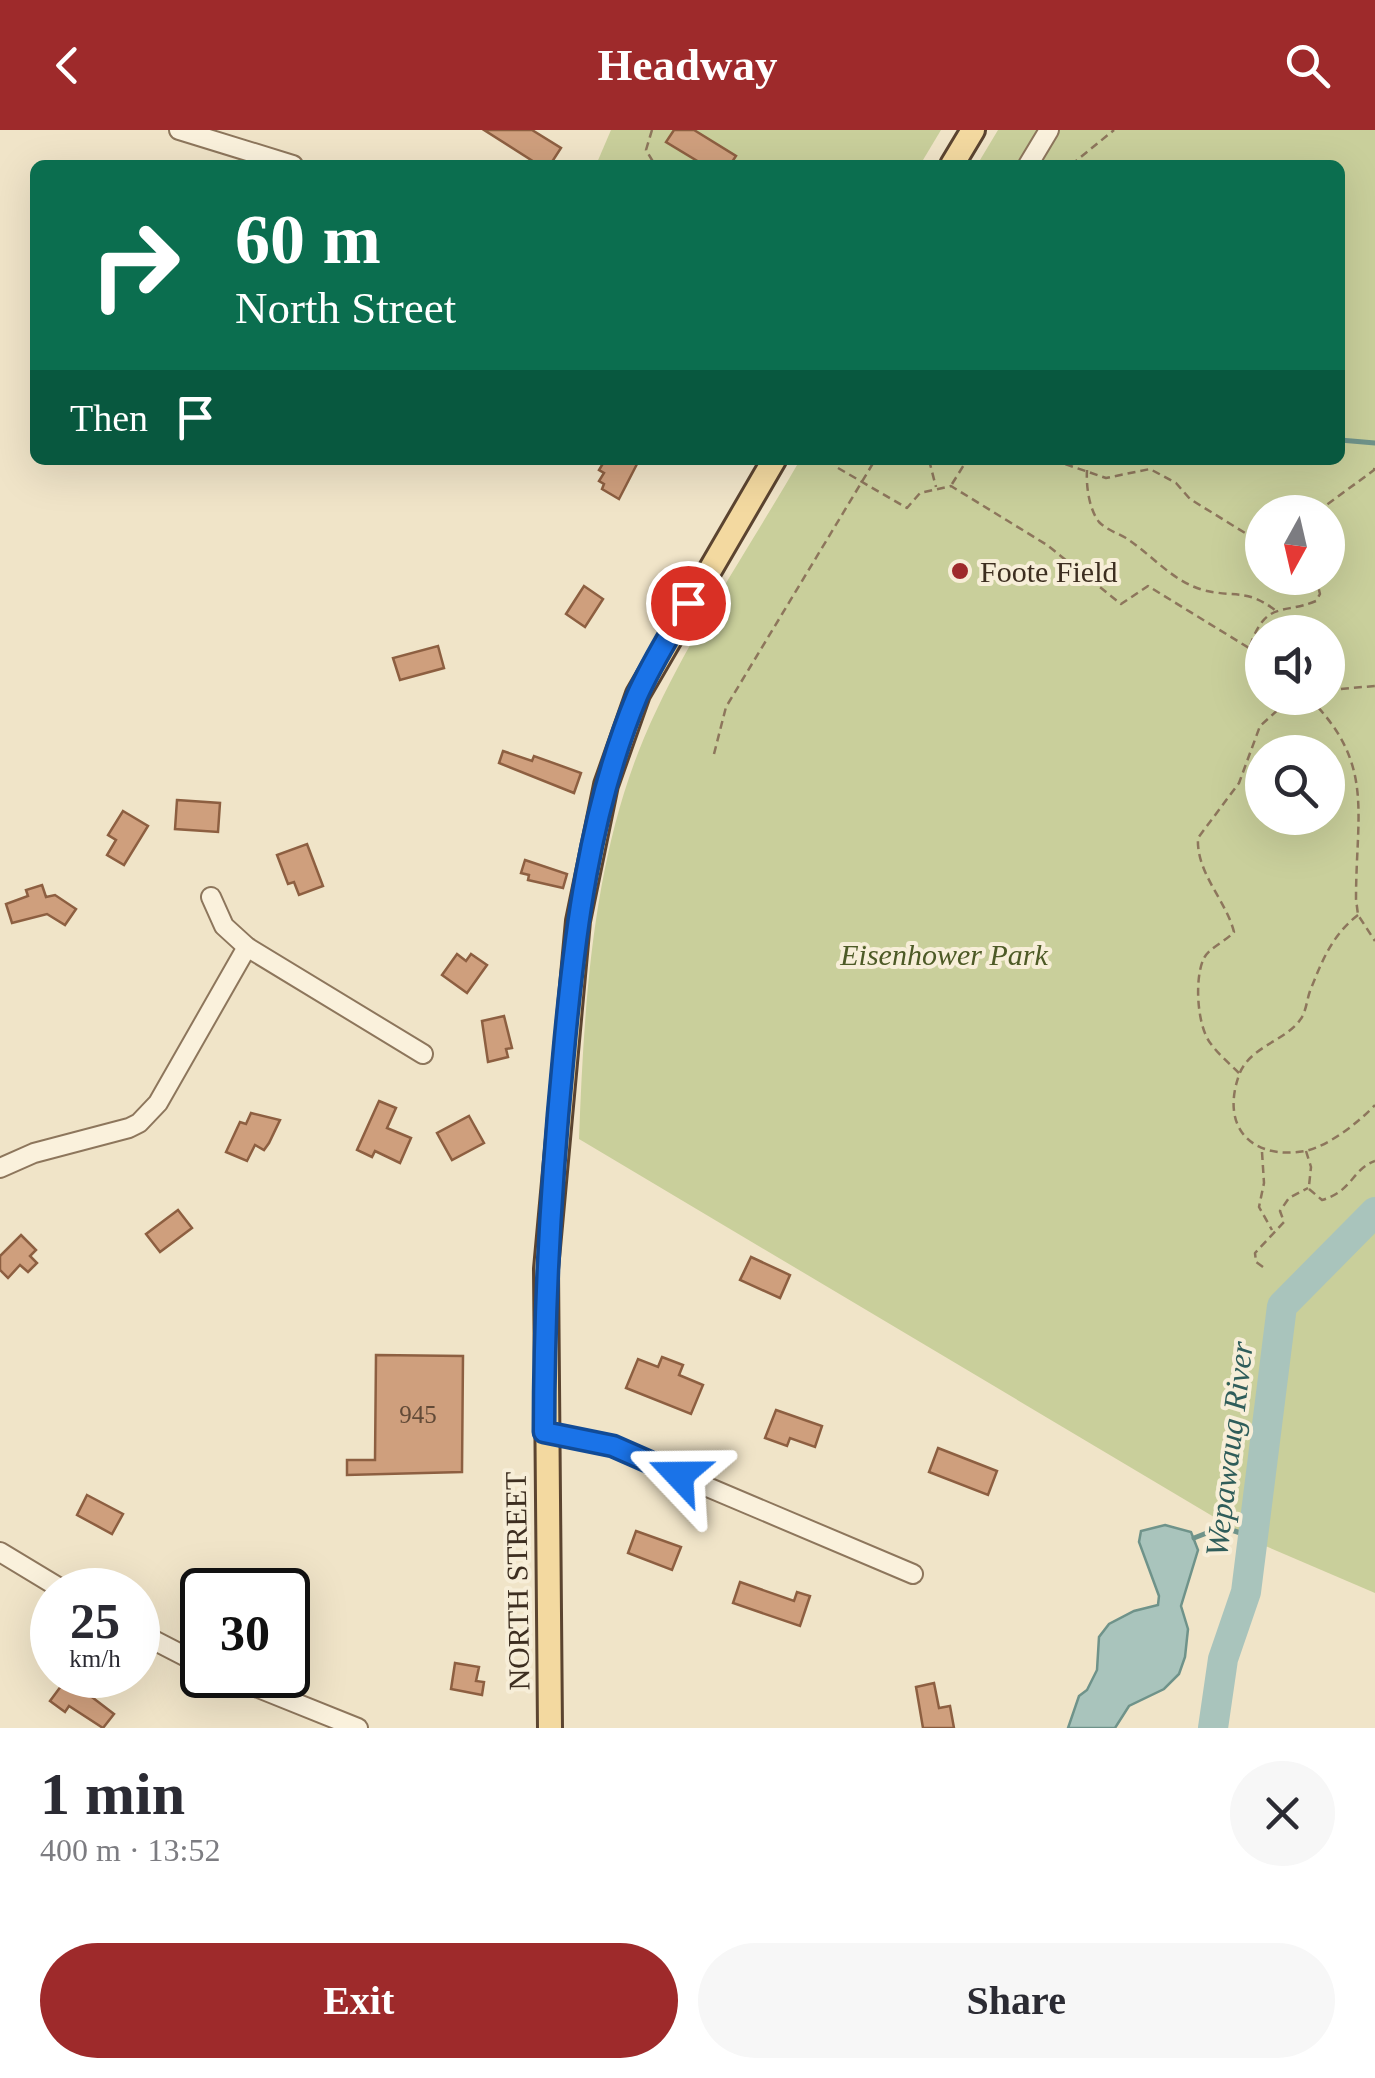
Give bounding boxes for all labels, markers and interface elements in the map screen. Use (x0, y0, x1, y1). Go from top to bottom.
icon: back (40, 38, 95, 93)
icon: search (1280, 38, 1335, 93)
text: Headway (598, 40, 778, 90)
icon: right (70, 200, 200, 330)
text: 60 m (235, 201, 381, 278)
text: North Street (235, 283, 456, 333)
icon: arrive (168, 390, 223, 445)
text: Then (70, 397, 148, 439)
north arrow (1245, 495, 1345, 595)
map controls (1245, 495, 1345, 835)
place label: Foote Field (980, 555, 1118, 588)
marker: Foote Field (949, 560, 971, 582)
pin (646, 561, 731, 646)
icon: arrive (661, 576, 716, 631)
button: sound (1245, 615, 1345, 715)
button: search (1245, 735, 1345, 835)
park label: Eisenhower Park (839, 938, 1048, 971)
water label: Wepawaug River (1198, 1339, 1260, 1559)
house number: 945 (399, 1401, 437, 1428)
position arrow (627, 1423, 731, 1527)
street label: NORTH STREET (499, 1471, 535, 1691)
speed limit sign: 30 (180, 1568, 310, 1698)
text: 25 (70, 1593, 120, 1649)
text: km/h (69, 1645, 121, 1672)
text: 1 min (40, 1761, 185, 1827)
button: close (1230, 1761, 1335, 1866)
text: 400 m · 13:52 (40, 1832, 220, 1868)
button: Exit (40, 1943, 678, 2058)
button: Share (698, 1943, 1335, 2058)

